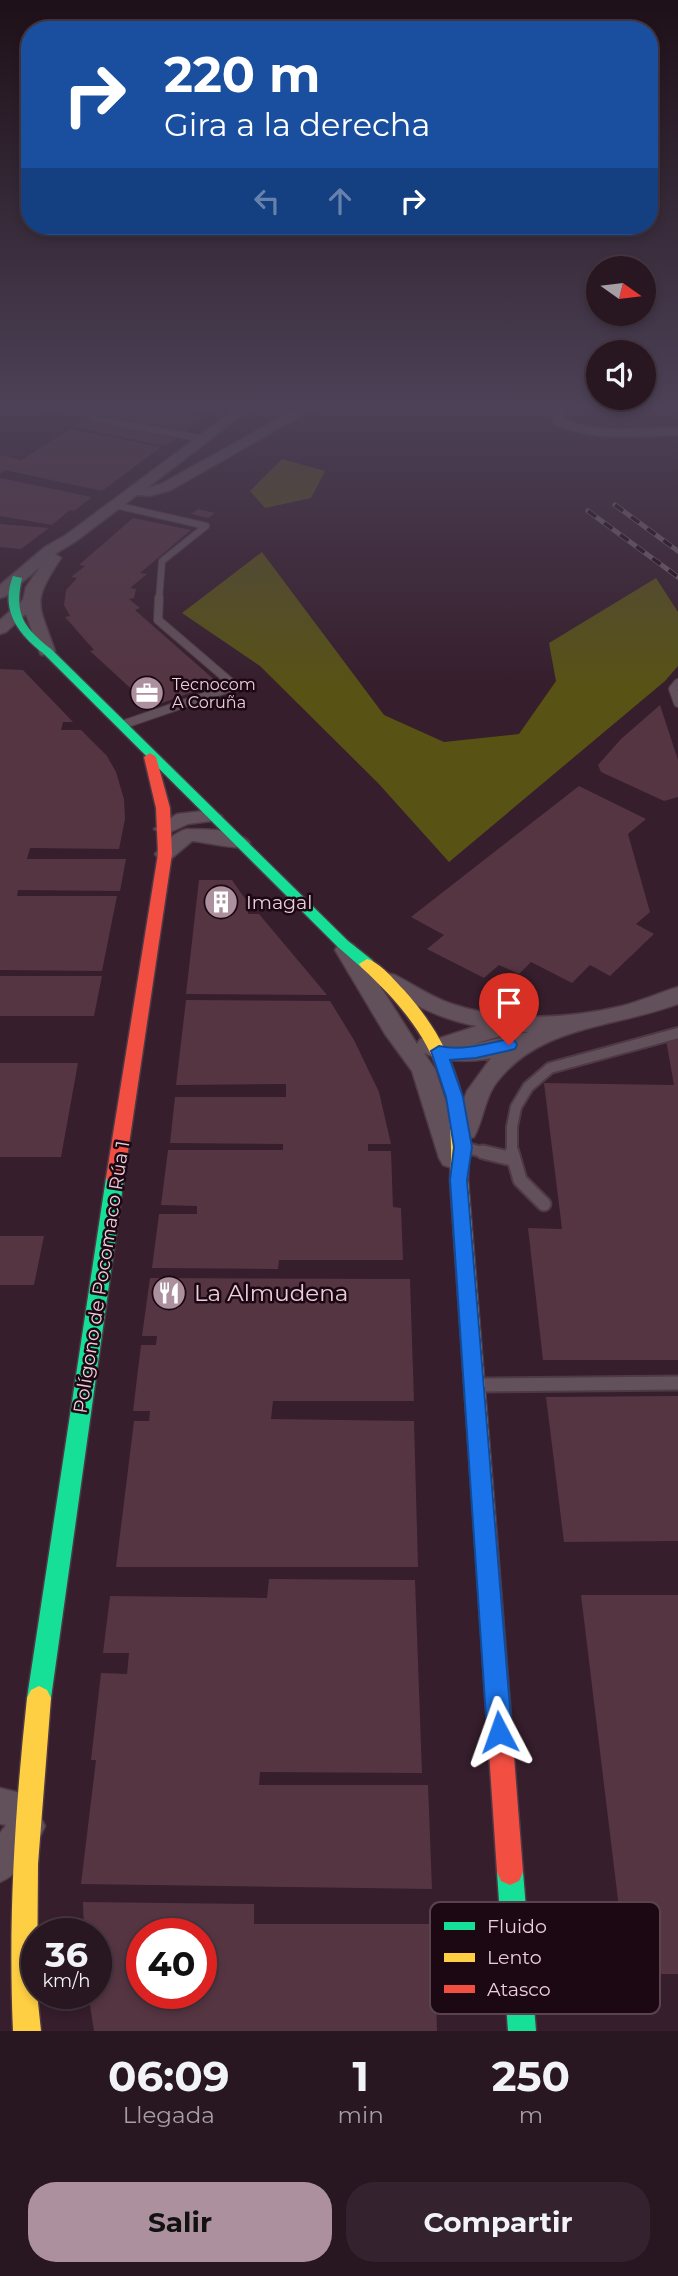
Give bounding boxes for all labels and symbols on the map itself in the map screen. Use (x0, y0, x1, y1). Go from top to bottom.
north arrow (586, 256, 656, 326)
office icon: Tecnocom A Coruña (128, 674, 166, 712)
place label: Tecnocom A Coruña (172, 675, 256, 712)
building icon: Imagal (202, 883, 240, 921)
place label: Imagal (246, 891, 312, 914)
pin (479, 973, 539, 1045)
street label: Polígono de Pocomaco Rúa 1 (69, 1139, 134, 1415)
restaurant icon: La Almudena (150, 1274, 188, 1312)
place label: La Almudena (194, 1279, 348, 1307)
position arrow (462, 1695, 536, 1769)
legend (430, 1902, 660, 2014)
text: Fluido (487, 1915, 547, 1938)
speed limit sign: 40 (126, 1918, 217, 2009)
text: Lento (487, 1946, 542, 1969)
text: Atasco (487, 1978, 551, 2001)

